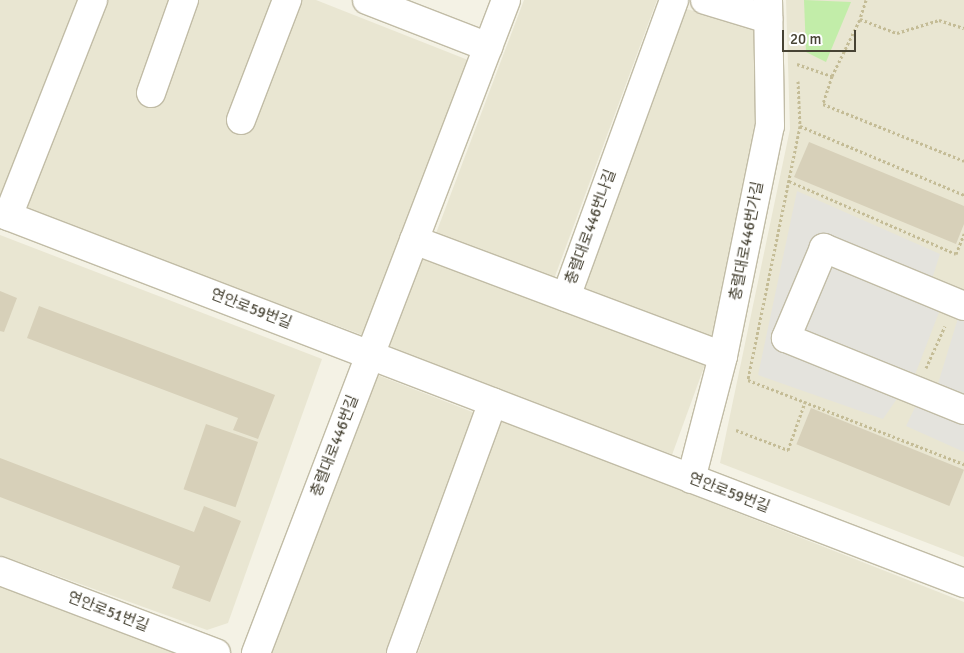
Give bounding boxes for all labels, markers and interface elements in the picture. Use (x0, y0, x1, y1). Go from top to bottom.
scale bar (784, 20, 858, 52)
text: 20 m (790, 30, 821, 48)
street label: 충렬대로446번나길 (562, 167, 620, 287)
street label: 충렬대로446번가길 (727, 180, 767, 302)
street label: 연안로59번길 (208, 285, 294, 333)
street label: 충렬대로446번길 (307, 393, 363, 499)
street label: 연안로59번길 (686, 469, 772, 517)
street label: 연안로51번길 (65, 588, 151, 636)

